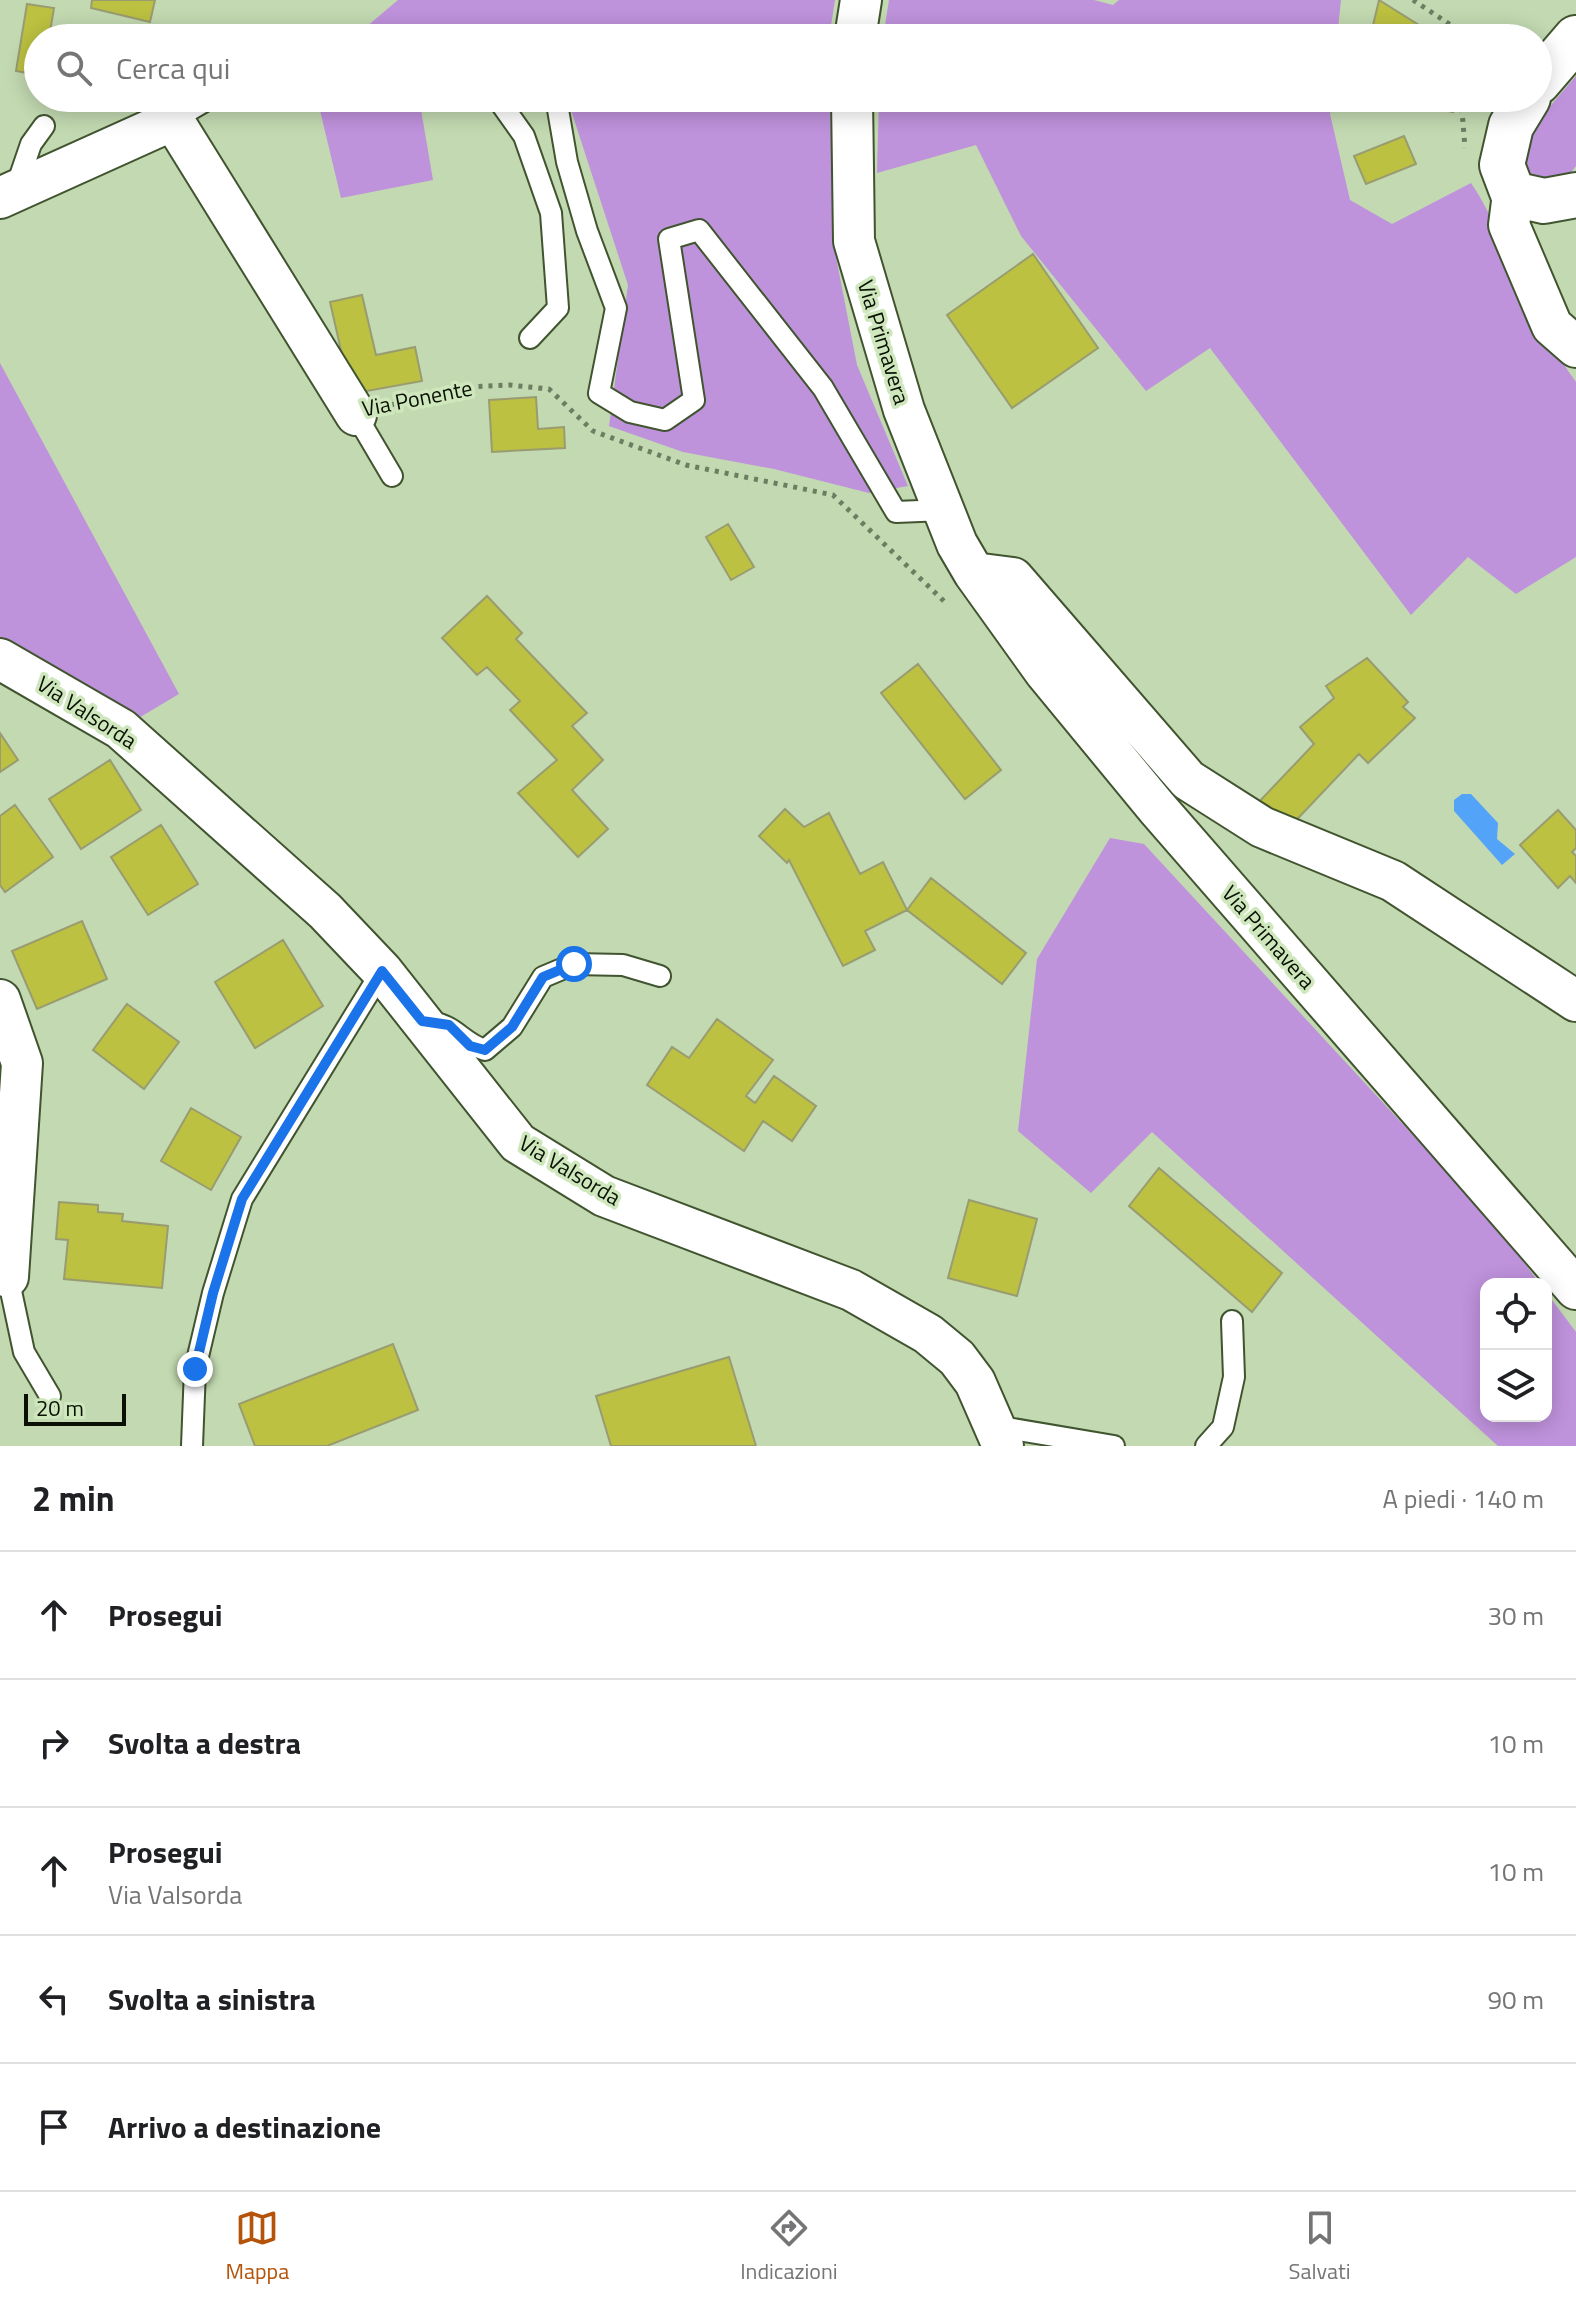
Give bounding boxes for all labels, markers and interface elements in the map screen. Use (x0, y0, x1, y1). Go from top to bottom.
search box (24, 24, 1552, 112)
text: Cerca qui (116, 45, 230, 91)
icon: search (52, 46, 96, 90)
street label: Via Primavera (849, 276, 919, 408)
street label: Via Ponente (359, 371, 475, 425)
street label: Via Valsorda (30, 667, 144, 757)
street label: Via Primavera (1214, 877, 1324, 997)
route start (556, 946, 592, 982)
street label: Via Valsorda (513, 1126, 627, 1214)
map controls (1480, 1278, 1552, 1422)
button: locate (1480, 1278, 1552, 1350)
button: layers (1480, 1350, 1552, 1422)
route end (177, 1351, 213, 1387)
scale bar (24, 1390, 126, 1426)
text: 20 m (36, 1391, 84, 1425)
text: 2 min (32, 1472, 115, 1524)
text: A piedi · 140 m (1383, 1479, 1544, 1518)
text: Prosegui (108, 1592, 223, 1638)
icon: ahead (32, 1593, 76, 1637)
text: 30 m (1487, 1596, 1544, 1635)
text: Svolta a destra (108, 1720, 301, 1766)
icon: right (32, 1721, 76, 1765)
text: 10 m (1487, 1724, 1544, 1763)
text: Prosegui (108, 1829, 223, 1875)
icon: ahead (32, 1849, 76, 1893)
text: 10 m (1487, 1852, 1544, 1891)
text: Via Valsorda (108, 1875, 242, 1914)
text: Svolta a sinistra (108, 1976, 316, 2022)
icon: left (32, 1977, 76, 2021)
text: 90 m (1487, 1980, 1544, 2019)
text: Arrivo a destinazione (108, 2104, 381, 2150)
icon: arrive (32, 2105, 76, 2149)
tab: Mappa (225, 2206, 289, 2288)
tab: Indicazioni (740, 2206, 838, 2288)
tab: Salvati (1289, 2206, 1351, 2288)

